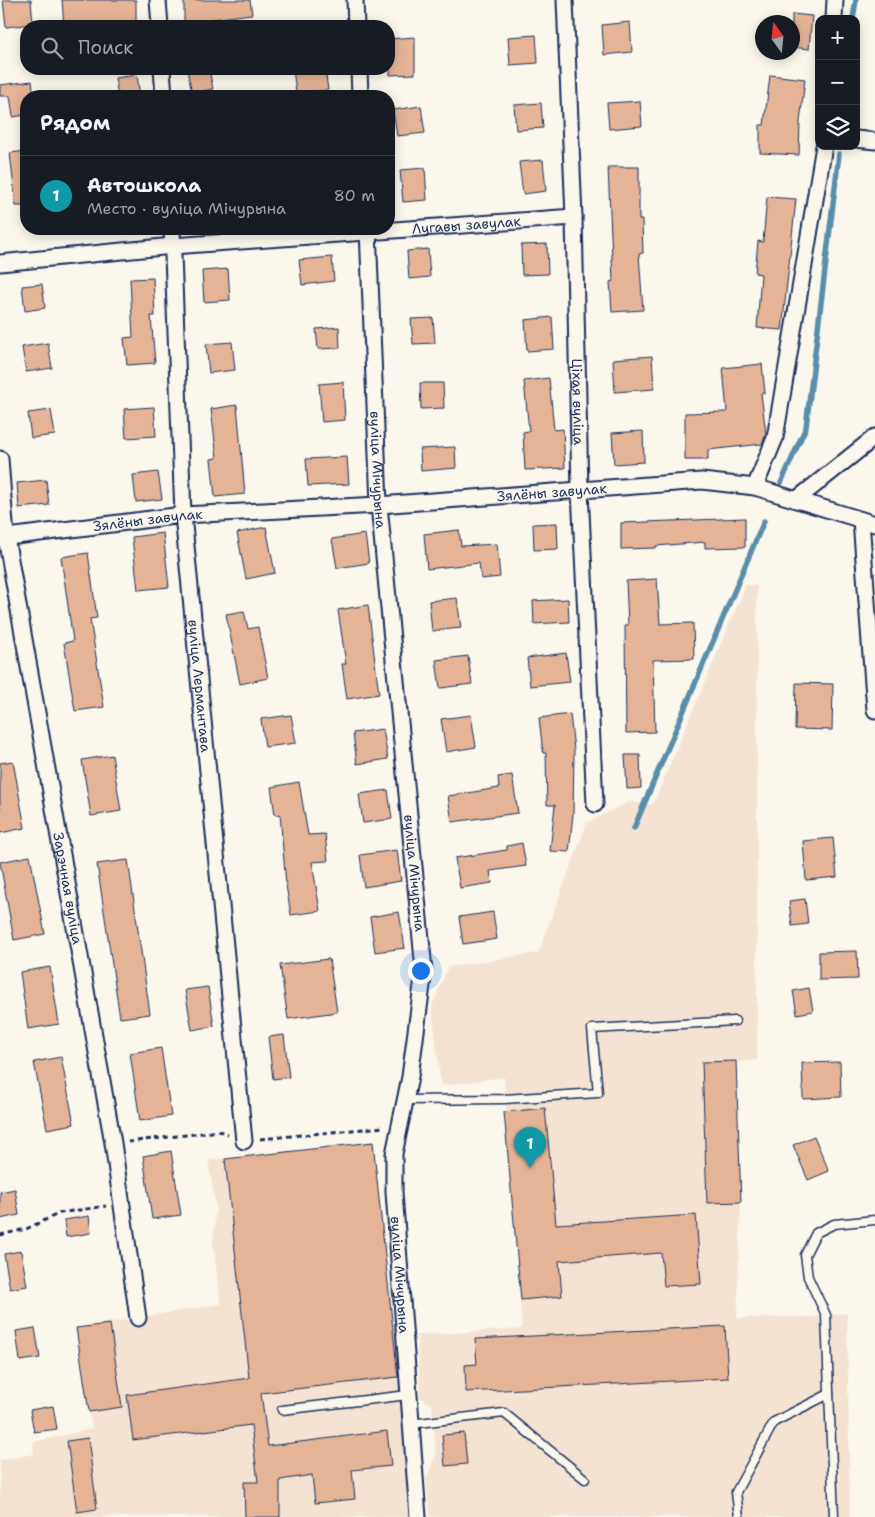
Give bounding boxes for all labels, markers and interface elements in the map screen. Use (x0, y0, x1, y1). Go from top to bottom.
north arrow (755, 15, 800, 60)
map controls (815, 15, 860, 150)
button: + (815, 15, 860, 60)
search box (20, 20, 395, 75)
icon: search (38, 34, 66, 62)
text: Поиск (78, 35, 133, 60)
button: − (815, 60, 860, 105)
button: layers (815, 105, 860, 150)
text: Рядом (40, 109, 110, 137)
text: Автошкола (87, 173, 201, 198)
text: 1 (52, 185, 60, 206)
text: 80 m (334, 185, 375, 206)
text: Место · вуліца Мічурына (87, 198, 286, 219)
street label: Лугавы завулак (411, 212, 522, 238)
street label: Ціхая вуліца (568, 358, 588, 446)
street label: вуліца Мічурына (366, 411, 390, 530)
street label: Зялёны завулак (496, 479, 608, 505)
street label: Зялёны завулак (92, 505, 204, 535)
street label: вуліца Лермантава (184, 619, 215, 754)
street label: вуліца Мічурына (400, 814, 429, 933)
street label: Зарэчная вуліца (49, 831, 87, 946)
your location (408, 958, 434, 984)
pin: 1 (514, 1127, 546, 1168)
street label: вуліца Мічурына (387, 1216, 413, 1334)

